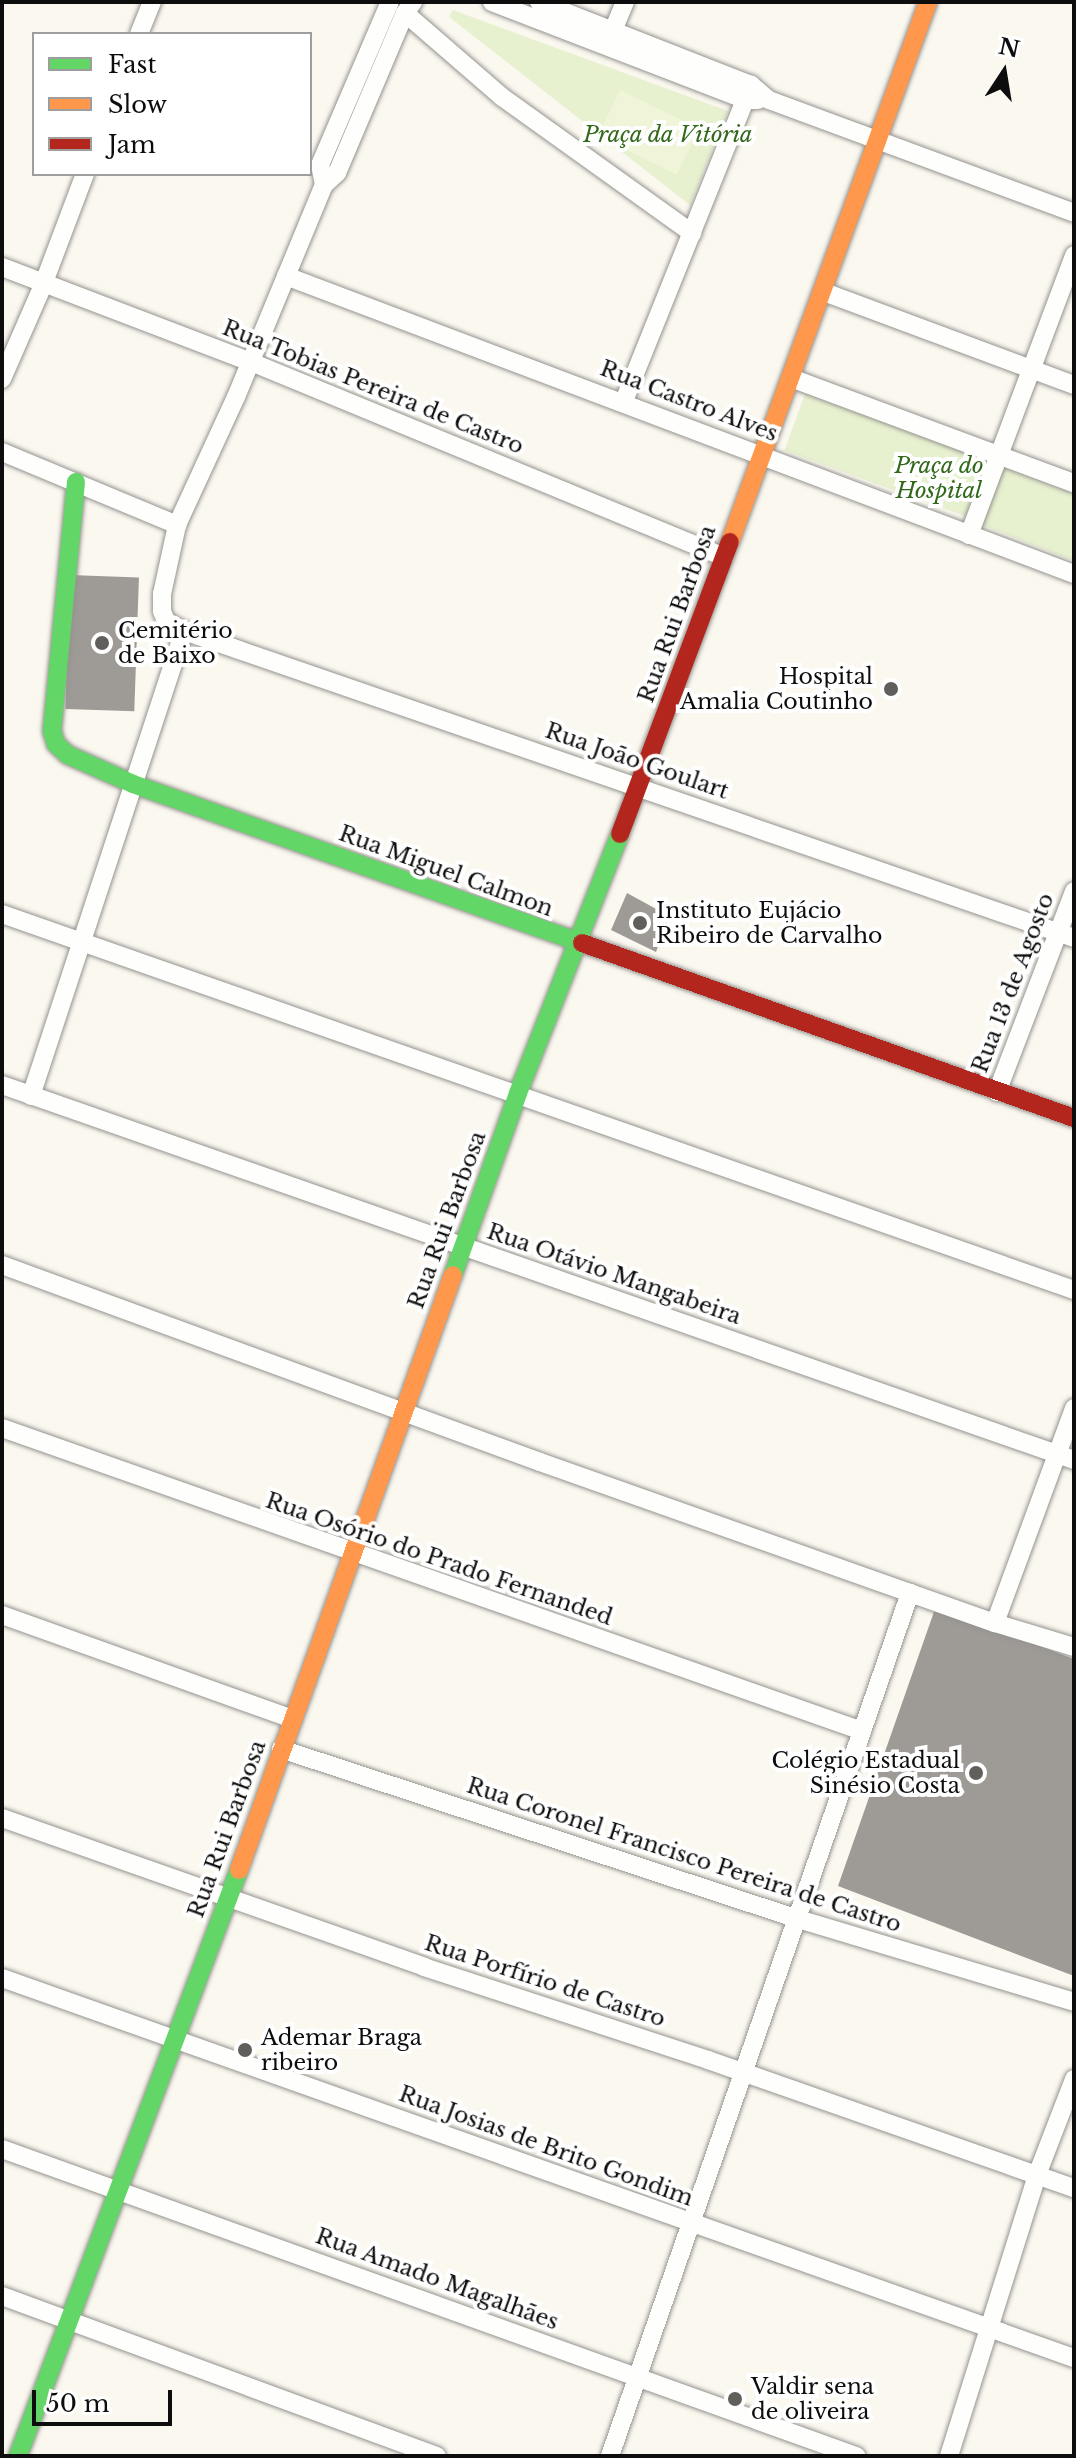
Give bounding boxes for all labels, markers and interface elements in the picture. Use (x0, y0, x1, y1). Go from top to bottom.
legend (32, 32, 312, 176)
north arrow (964, 32, 1044, 112)
text: N (996, 33, 1022, 63)
text: Fast (108, 50, 156, 79)
text: Slow (108, 90, 167, 119)
park label: Praça da Vitória (583, 122, 753, 148)
text: Jam (108, 130, 156, 159)
street label: Rua Tobias Pereira de Castro (218, 314, 528, 460)
street label: Rua Castro Alves (596, 355, 782, 447)
park label: Praça do Hospital (894, 452, 984, 504)
street label: Rua Rui Barbosa (633, 522, 721, 706)
place label: Cemitério de Baixo (118, 617, 233, 668)
marker: Cemitério de Baixo (93, 634, 111, 652)
place label: Hospital Amalia Coutinho (680, 663, 873, 714)
marker: Hospital Amalia Coutinho (880, 678, 902, 700)
street label: Rua João Goulart (542, 717, 732, 805)
street label: Rua Miguel Calmon (335, 820, 557, 922)
street label: Rua 13 de Agosto (966, 889, 1060, 1077)
place label: Instituto Eujácio Ribeiro de Carvalho (656, 897, 882, 948)
marker: Instituto Eujácio Ribeiro de Carvalho (631, 914, 649, 932)
street label: Rua Rui Barbosa (403, 1128, 491, 1312)
street label: Rua Otávio Mangabeira (484, 1218, 744, 1330)
street label: Rua Osório do Prado Fernanded (262, 1487, 616, 1631)
street label: Rua Rui Barbosa (183, 1737, 271, 1921)
place label: Colégio Estadual Sinésio Costa (771, 1747, 960, 1798)
marker: Colégio Estadual Sinésio Costa (967, 1764, 985, 1782)
street label: Rua Coronel Francisco Pereira de Castro (463, 1772, 905, 1938)
street label: Rua Porfírio de Castro (421, 1930, 669, 2032)
place label: Ademar Braga ribeiro (261, 2024, 423, 2076)
marker: Ademar Braga ribeiro (236, 2041, 254, 2059)
street label: Rua Josias de Brito Gondim (395, 2080, 697, 2212)
street label: Rua Amado Magalhães (311, 2223, 563, 2335)
place label: Valdir sena de oliveira (751, 2373, 875, 2424)
scale bar (36, 2374, 176, 2424)
text: 50 m (46, 2389, 109, 2418)
marker: Valdir sena de oliveira (726, 2390, 744, 2408)

